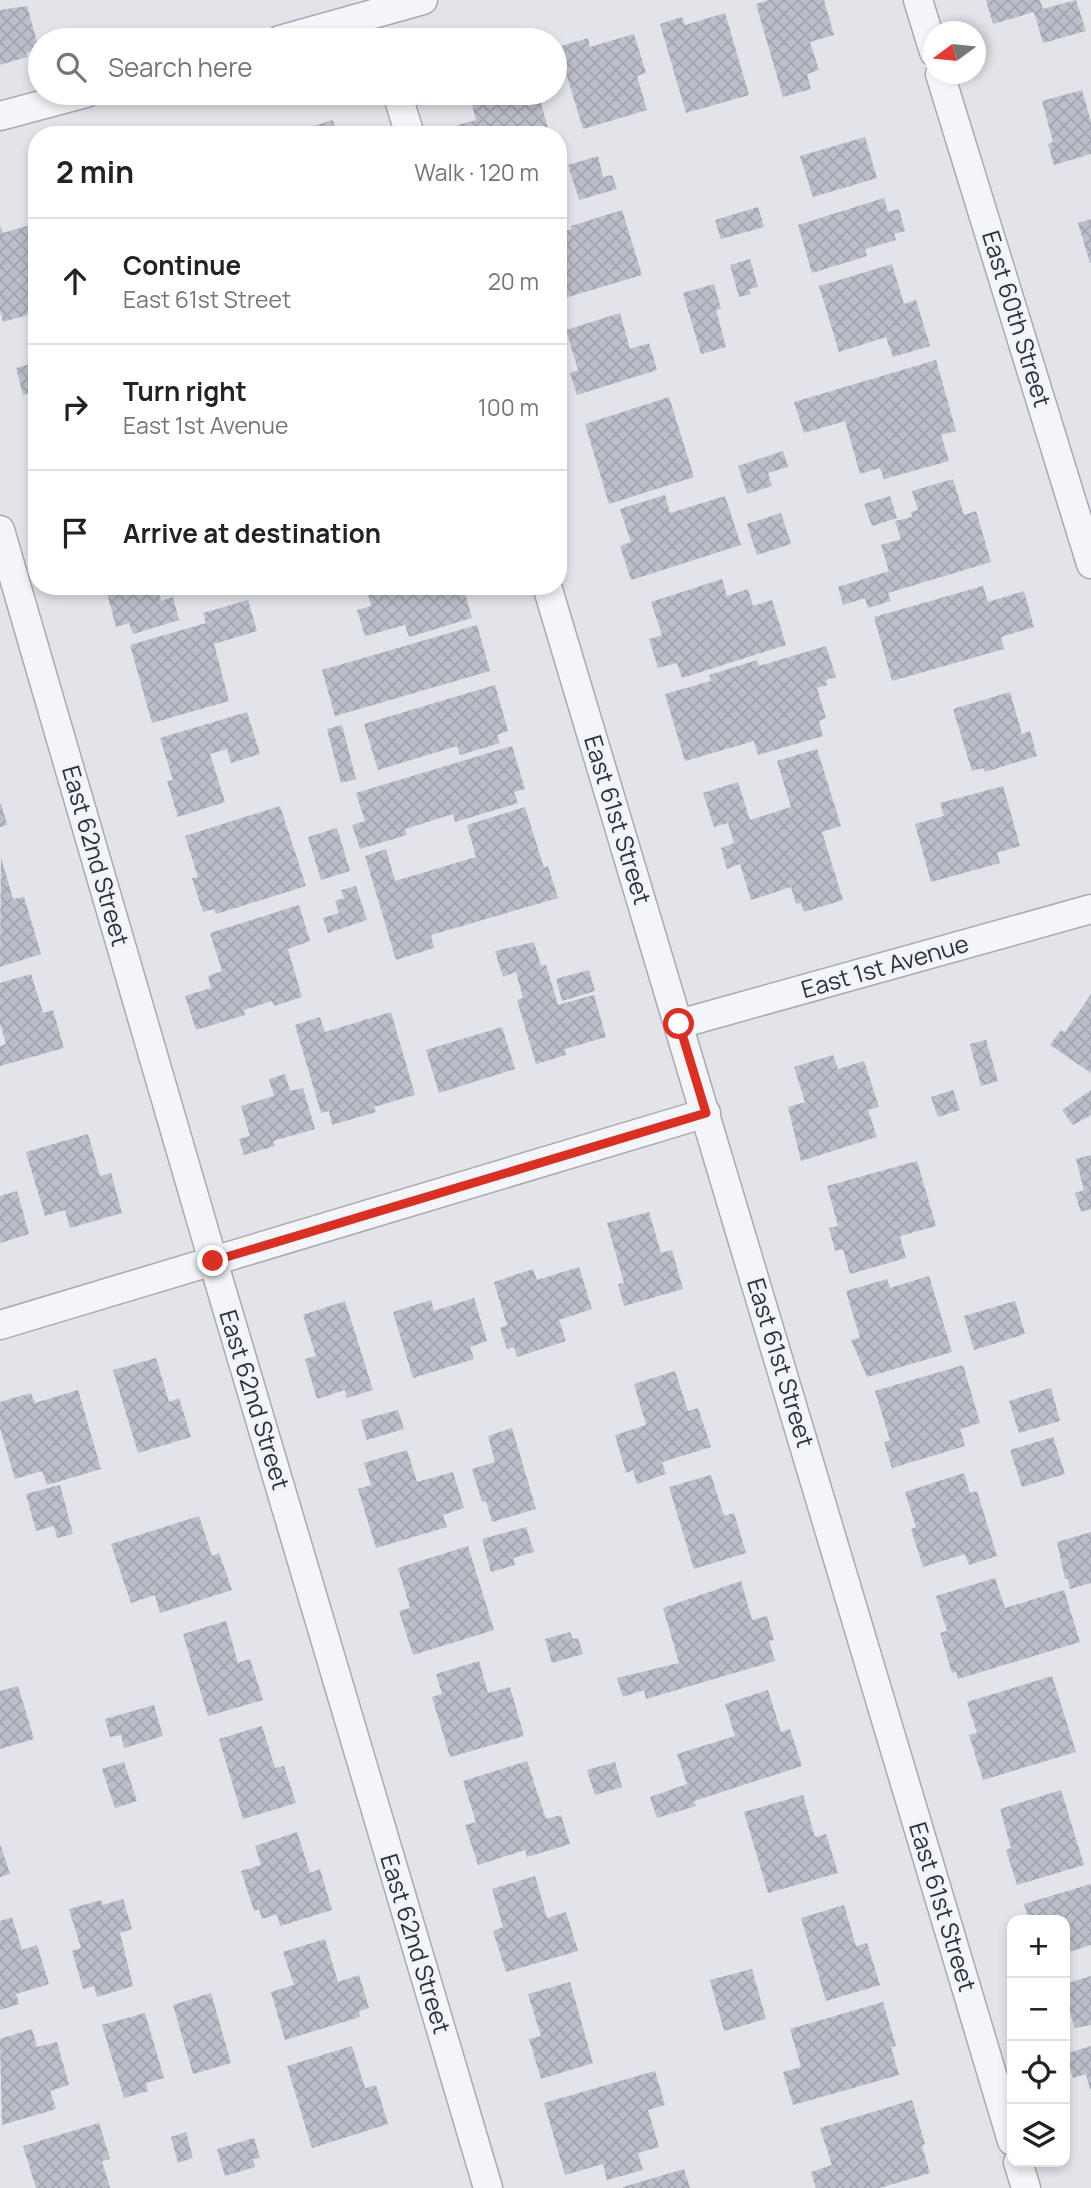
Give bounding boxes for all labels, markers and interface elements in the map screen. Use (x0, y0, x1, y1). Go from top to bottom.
north arrow (923, 21, 986, 84)
search box (28, 28, 567, 105)
icon: search (52, 48, 90, 86)
text: Search here (108, 49, 253, 85)
text: 2 min (56, 151, 134, 192)
text: Walk · 120 m (414, 156, 539, 188)
street label: East 60th Street (975, 226, 1060, 411)
text: Continue (123, 247, 241, 283)
icon: ahead (56, 262, 94, 300)
text: 20 m (488, 265, 539, 297)
text: East 61st Street (123, 283, 291, 315)
text: Turn right (123, 373, 247, 409)
icon: right (56, 388, 94, 426)
text: 100 m (478, 391, 539, 423)
text: East 1st Avenue (123, 409, 288, 441)
icon: arrive (56, 514, 94, 552)
text: Arrive at destination (123, 515, 381, 551)
street label: East 61st Street (577, 731, 660, 908)
street label: East 62nd Street (55, 762, 138, 950)
street label: East 1st Avenue (797, 926, 972, 1005)
route start (663, 1008, 694, 1039)
route end (197, 1245, 228, 1276)
street label: East 61st Street (740, 1274, 823, 1451)
street label: East 62nd Street (212, 1306, 298, 1493)
street label: East 61st Street (902, 1818, 985, 1995)
street label: East 62nd Street (373, 1850, 459, 2037)
map controls (1007, 1915, 1070, 2167)
button: + (1007, 1915, 1070, 1978)
button: − (1007, 1978, 1070, 2041)
button: locate (1007, 2041, 1070, 2104)
button: layers (1007, 2104, 1070, 2167)

